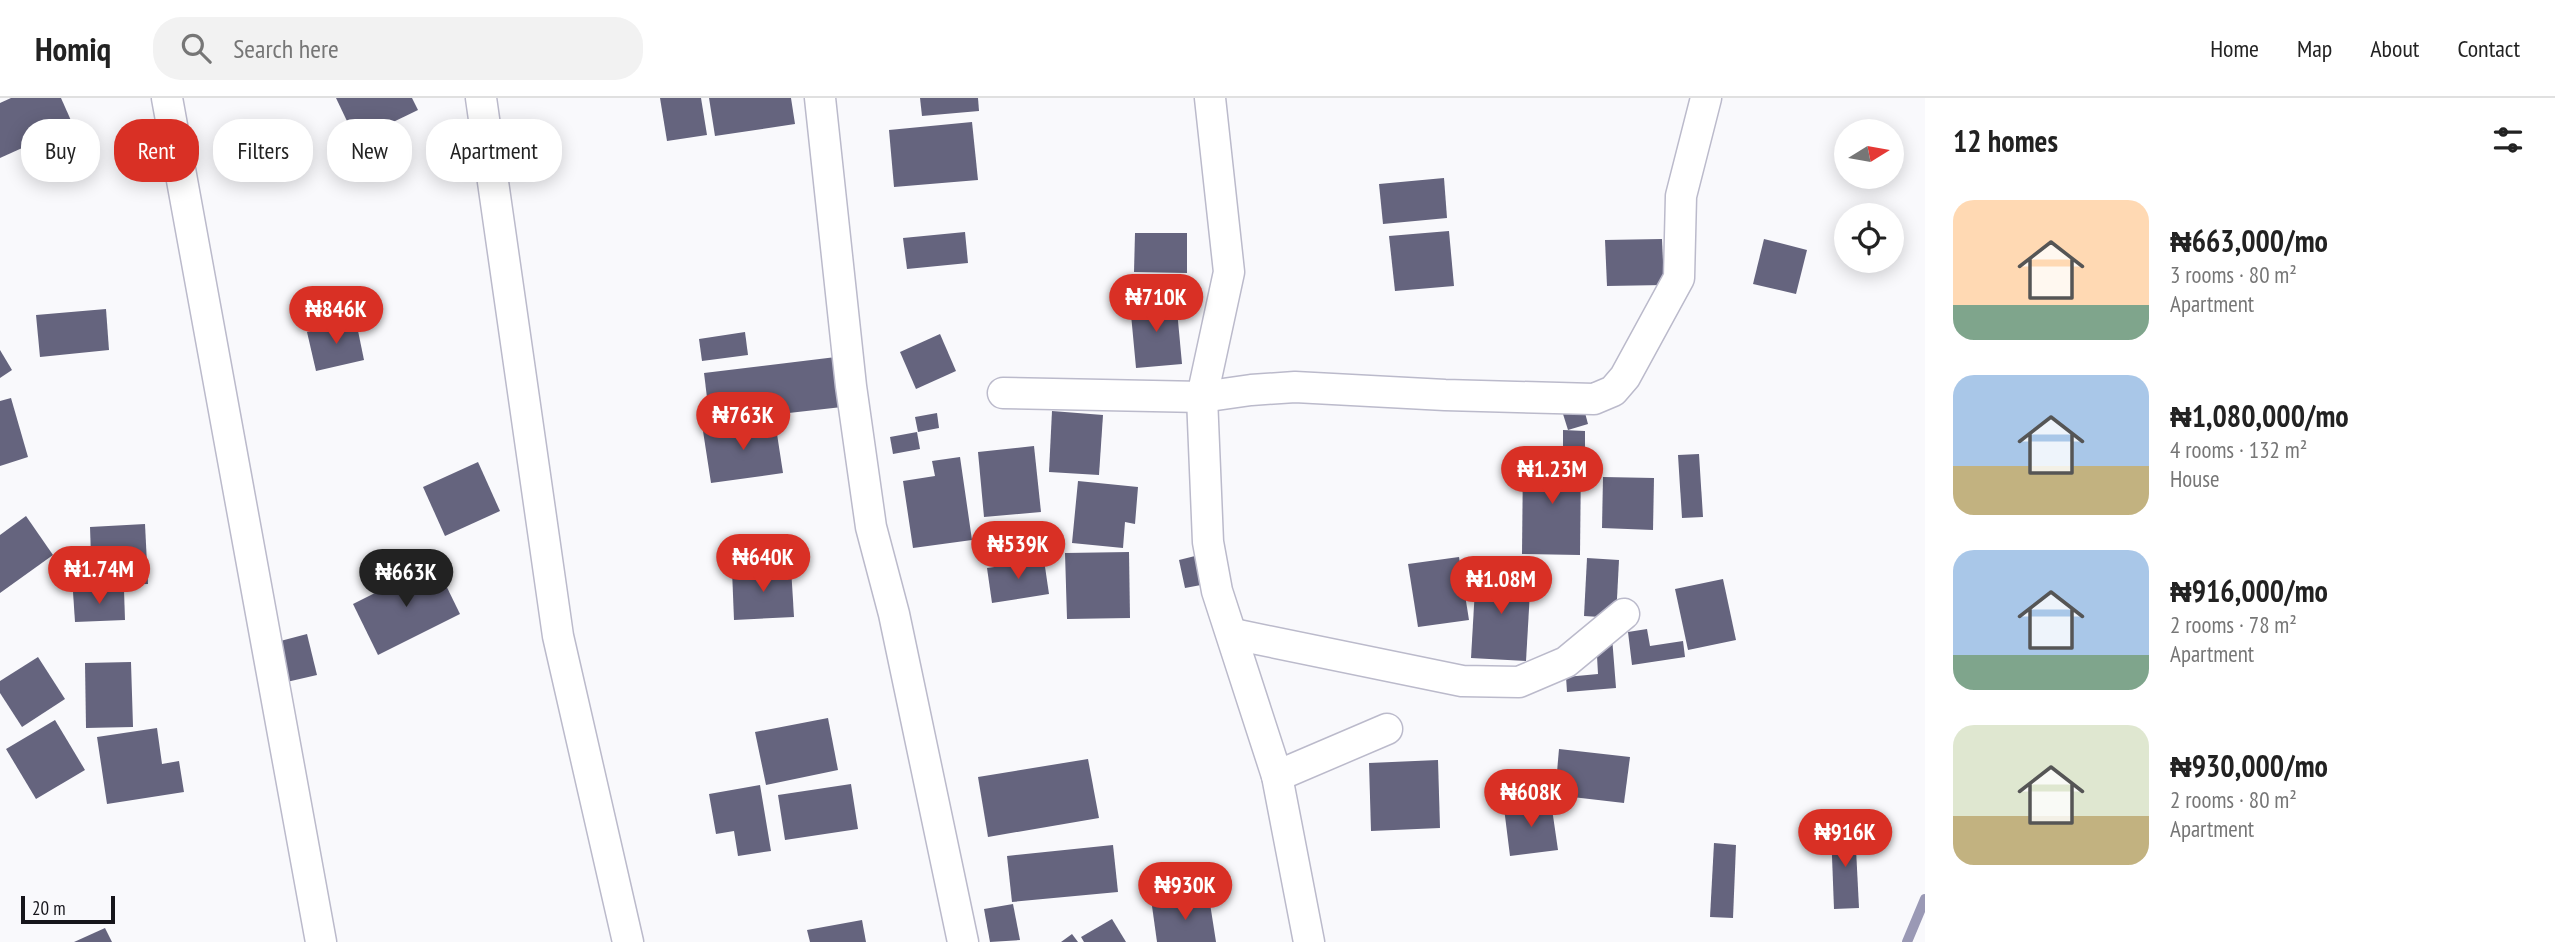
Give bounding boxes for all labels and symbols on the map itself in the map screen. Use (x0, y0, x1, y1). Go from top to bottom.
north arrow (1834, 119, 1904, 189)
pin: ₦710K (1107, 274, 1205, 334)
pin: ₦846K (287, 286, 385, 346)
pin: ₦763K (694, 392, 792, 452)
pin: ₦1.23M (1495, 446, 1609, 506)
pin: ₦539K (969, 522, 1067, 581)
pin: ₦640K (714, 534, 812, 594)
pin: ₦1.74M (42, 546, 156, 606)
pin: ₦663K (357, 550, 455, 609)
pin: ₦1.08M (1444, 556, 1558, 616)
pin: ₦608K (1482, 770, 1580, 829)
pin: ₦916K (1796, 810, 1894, 869)
pin: ₦930K (1136, 862, 1234, 922)
scale bar (21, 893, 116, 925)

